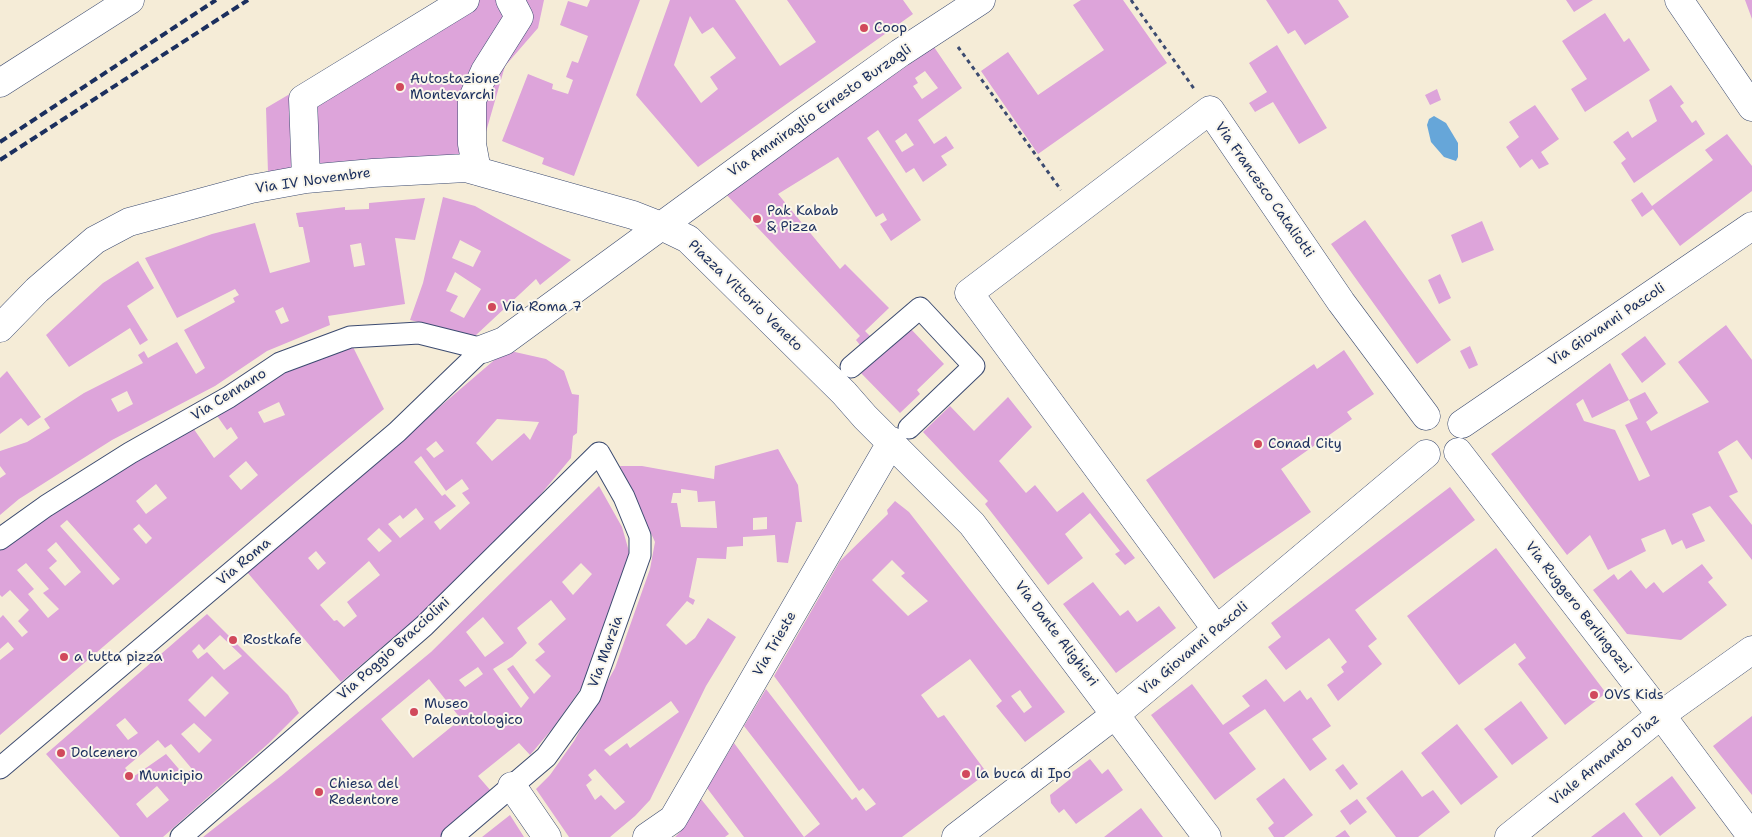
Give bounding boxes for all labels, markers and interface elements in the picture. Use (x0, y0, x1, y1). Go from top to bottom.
place label: Coop (874, 20, 907, 36)
marker: Coop (858, 22, 870, 34)
street label: Via Ammiraglio Ernesto Burzagli (725, 41, 915, 181)
place label: Autostazione Montevarchi (410, 71, 500, 104)
marker: Autostazione Montevarchi (394, 81, 406, 93)
street label: Via Francesco Cataliotti (1211, 119, 1317, 261)
street label: Via IV Novembre (254, 165, 372, 197)
place label: Pak Kabab & Pizza (767, 203, 838, 236)
marker: Pak Kabab & Pizza (751, 213, 763, 225)
street label: Piazza Vittorio Veneto (684, 237, 806, 355)
street label: Via Giovanni Pascoli (1545, 280, 1669, 370)
place label: Via Roma 7 (502, 299, 582, 315)
marker: Via Roma 7 (486, 301, 498, 313)
street label: Via Cennano (188, 365, 270, 425)
place label: Conad City (1268, 436, 1342, 452)
marker: Conad City (1252, 438, 1264, 450)
street label: Via Roma (214, 535, 274, 589)
street label: Via Ruggero Berlingozzi (1521, 539, 1635, 677)
street label: Via Dante Alighieri (1011, 578, 1101, 690)
street label: Via Poggio Bracciolini (334, 594, 454, 704)
street label: Via Giovanni Pascoli (1136, 598, 1252, 700)
street label: Via Trieste (750, 609, 800, 679)
street label: Via Marzia (585, 614, 627, 690)
place label: Rostkafe (243, 632, 302, 648)
marker: Rostkafe (227, 634, 239, 646)
place label: a tutta pizza (74, 649, 162, 665)
marker: a tutta pizza (58, 651, 70, 663)
place label: OVS Kids (1604, 687, 1664, 703)
marker: OVS Kids (1588, 689, 1600, 701)
place label: Museo Paleontologico (424, 696, 523, 729)
marker: Museo Paleontologico (408, 706, 420, 718)
street label: Viale Armando Diaz (1547, 711, 1663, 809)
place label: Dolcenero (71, 745, 138, 761)
marker: Dolcenero (55, 747, 67, 759)
place label: la buca di Ipo (976, 766, 1071, 782)
place label: Municipio (139, 768, 203, 784)
marker: la buca di Ipo (960, 768, 972, 780)
marker: Municipio (123, 770, 135, 782)
place label: Chiesa del Redentore (329, 776, 399, 809)
marker: Chiesa del Redentore (313, 786, 325, 798)

